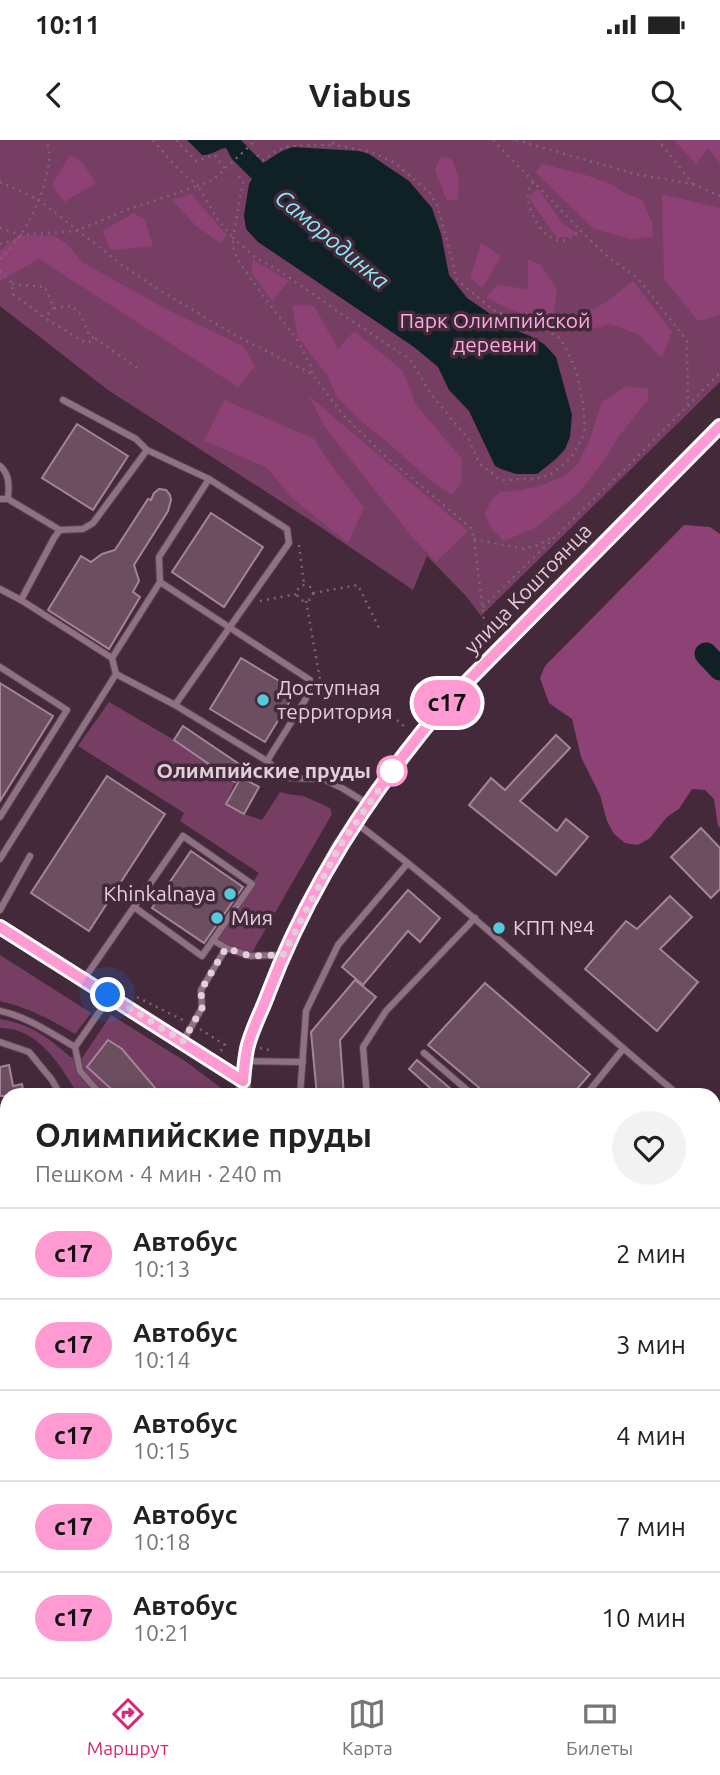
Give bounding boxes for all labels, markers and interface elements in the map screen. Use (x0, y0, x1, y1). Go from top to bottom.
text: 10:11 (35, 10, 100, 39)
icon: back (35, 76, 73, 114)
icon: search (647, 76, 685, 114)
text: Viabus (309, 77, 411, 113)
water label: Самородинка (271, 184, 394, 293)
park label: Парк Олимпийской деревни (400, 308, 590, 356)
street label: улица Коштоянца (459, 518, 596, 659)
place label: Доступная территория (277, 675, 393, 723)
line badge: с17 (407, 680, 487, 726)
text: с17 (428, 689, 466, 716)
marker: Доступная территория (255, 692, 271, 708)
marker: Олимпийские пруды (377, 756, 407, 786)
place label: Олимпийские пруды (156, 758, 371, 782)
place label: Khinkalnaya (104, 881, 216, 905)
marker: Khinkalnaya (222, 886, 238, 902)
place label: Мия (231, 905, 273, 929)
marker: Мия (209, 910, 225, 926)
place label: КПП №4 (513, 915, 595, 939)
marker: КПП №4 (491, 920, 507, 936)
your location (90, 977, 125, 1012)
button: heart (612, 1111, 686, 1185)
text: Олимпийские пруды (35, 1116, 372, 1153)
text: Пешком · 4 мин · 240 m (35, 1161, 282, 1186)
text: Автобус (133, 1227, 237, 1256)
text: 2 мин (616, 1239, 686, 1268)
text: с17 (54, 1240, 93, 1267)
text: 10:13 (133, 1256, 191, 1281)
text: Автобус (133, 1318, 237, 1347)
text: 3 мин (616, 1330, 686, 1359)
text: с17 (54, 1331, 93, 1358)
text: 10:14 (133, 1347, 191, 1372)
text: Автобус (133, 1409, 237, 1438)
text: 4 мин (616, 1421, 686, 1450)
text: с17 (54, 1422, 93, 1449)
text: 10:15 (133, 1438, 191, 1463)
text: Автобус (133, 1500, 237, 1529)
text: 7 мин (616, 1512, 686, 1541)
text: с17 (54, 1513, 93, 1540)
text: 10:18 (133, 1529, 191, 1554)
text: Автобус (133, 1591, 237, 1620)
text: 10 мин (601, 1603, 686, 1632)
text: с17 (54, 1604, 93, 1631)
text: 10:21 (133, 1620, 191, 1645)
tab: Маршрут (87, 1695, 169, 1759)
tab: Карта (342, 1695, 393, 1759)
tab: Билеты (566, 1695, 633, 1759)

